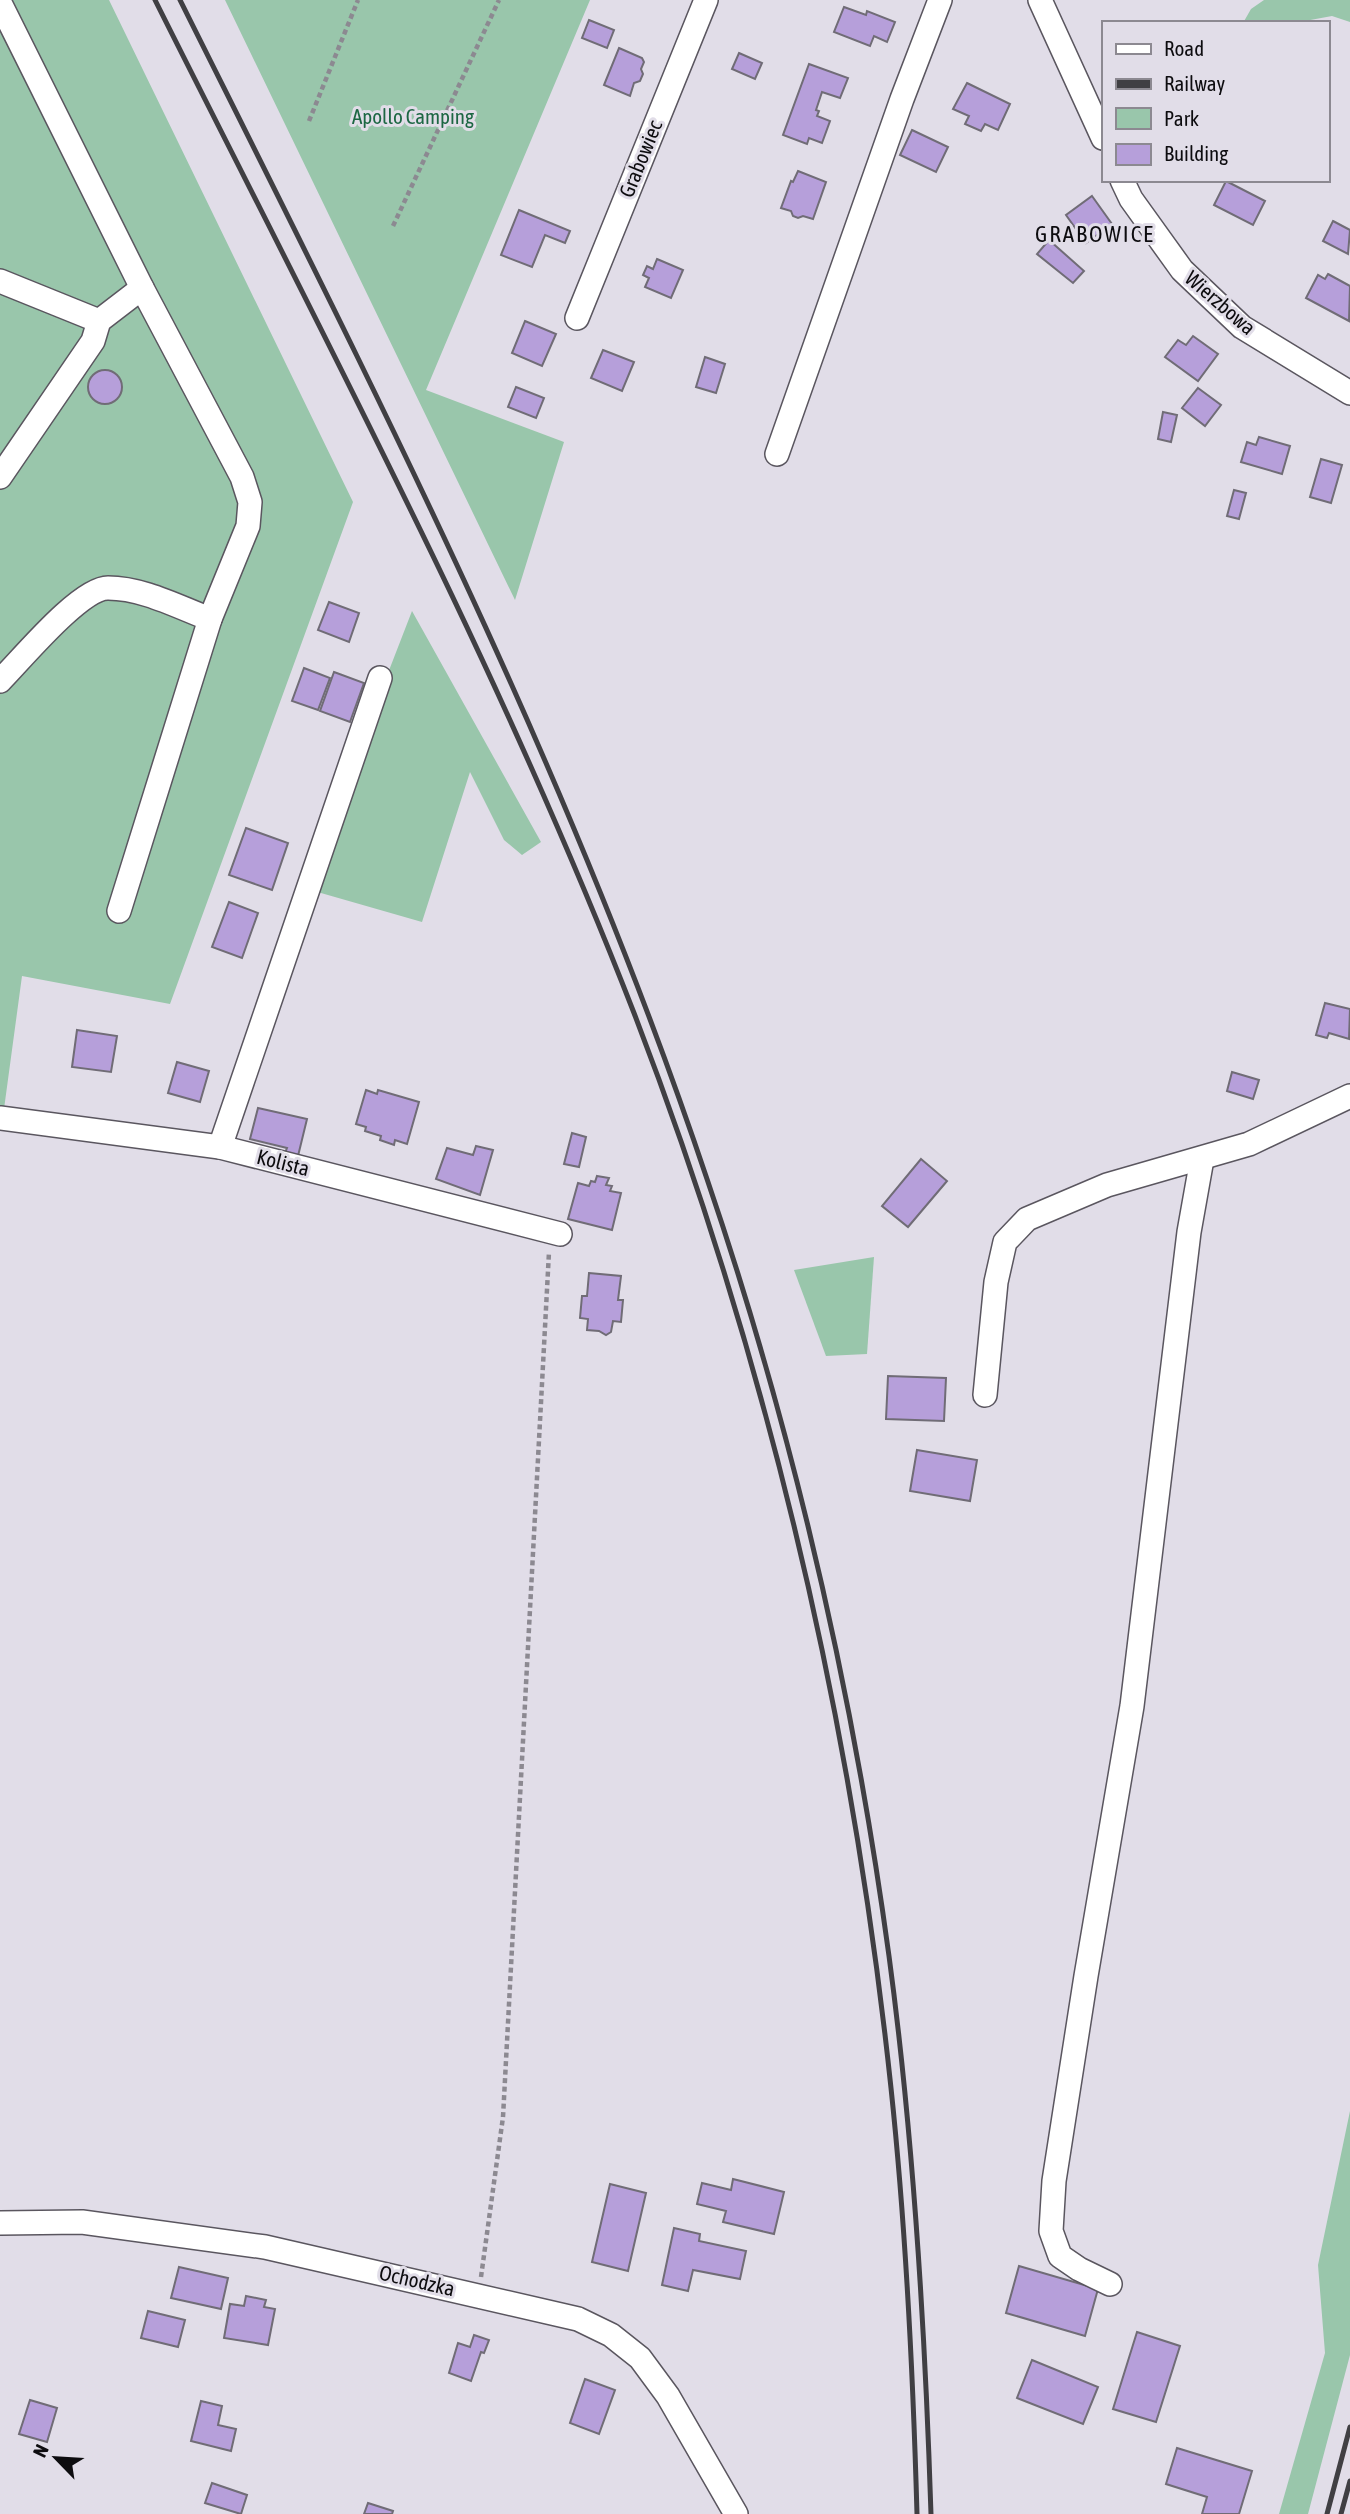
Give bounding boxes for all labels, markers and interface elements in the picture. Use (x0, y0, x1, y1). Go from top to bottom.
legend (1102, 21, 1329, 182)
text: Road (1164, 36, 1204, 60)
text: Railway (1164, 71, 1226, 95)
park label: Apollo Camping (352, 104, 474, 128)
text: Park (1164, 106, 1199, 130)
street label: Grabowiec (614, 116, 666, 201)
text: Building (1164, 141, 1228, 165)
district label: GRABOWICE (1035, 221, 1155, 247)
street label: Wierzbowa (1181, 265, 1261, 339)
street label: Kolista (254, 1144, 312, 1180)
street label: Ochodzka (377, 2260, 457, 2300)
north arrow (21, 2423, 91, 2493)
text: N (28, 2441, 53, 2461)

